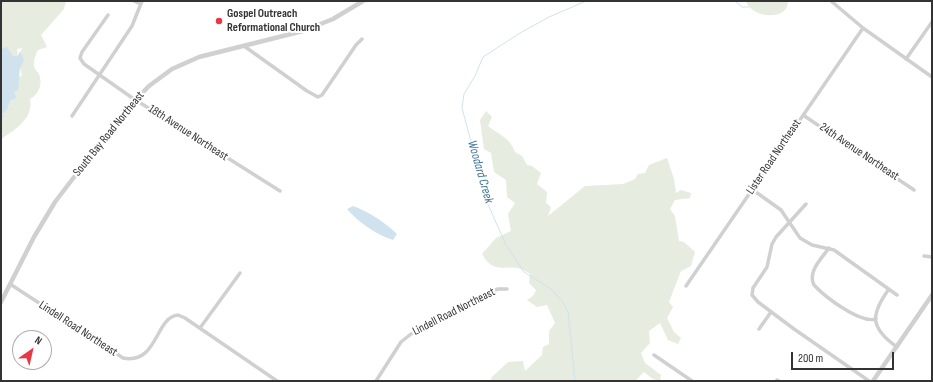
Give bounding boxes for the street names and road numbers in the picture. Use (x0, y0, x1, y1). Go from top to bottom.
street label: South Bay Road Northeast (70, 89, 148, 179)
street label: 18th Avenue Northeast (145, 102, 231, 164)
street label: Lister Road Northeast (744, 117, 804, 197)
street label: 24th Avenue Northeast (817, 120, 901, 184)
street label: Lindell Road Northeast (410, 285, 498, 339)
street label: Lindell Road Northeast (36, 298, 120, 360)

